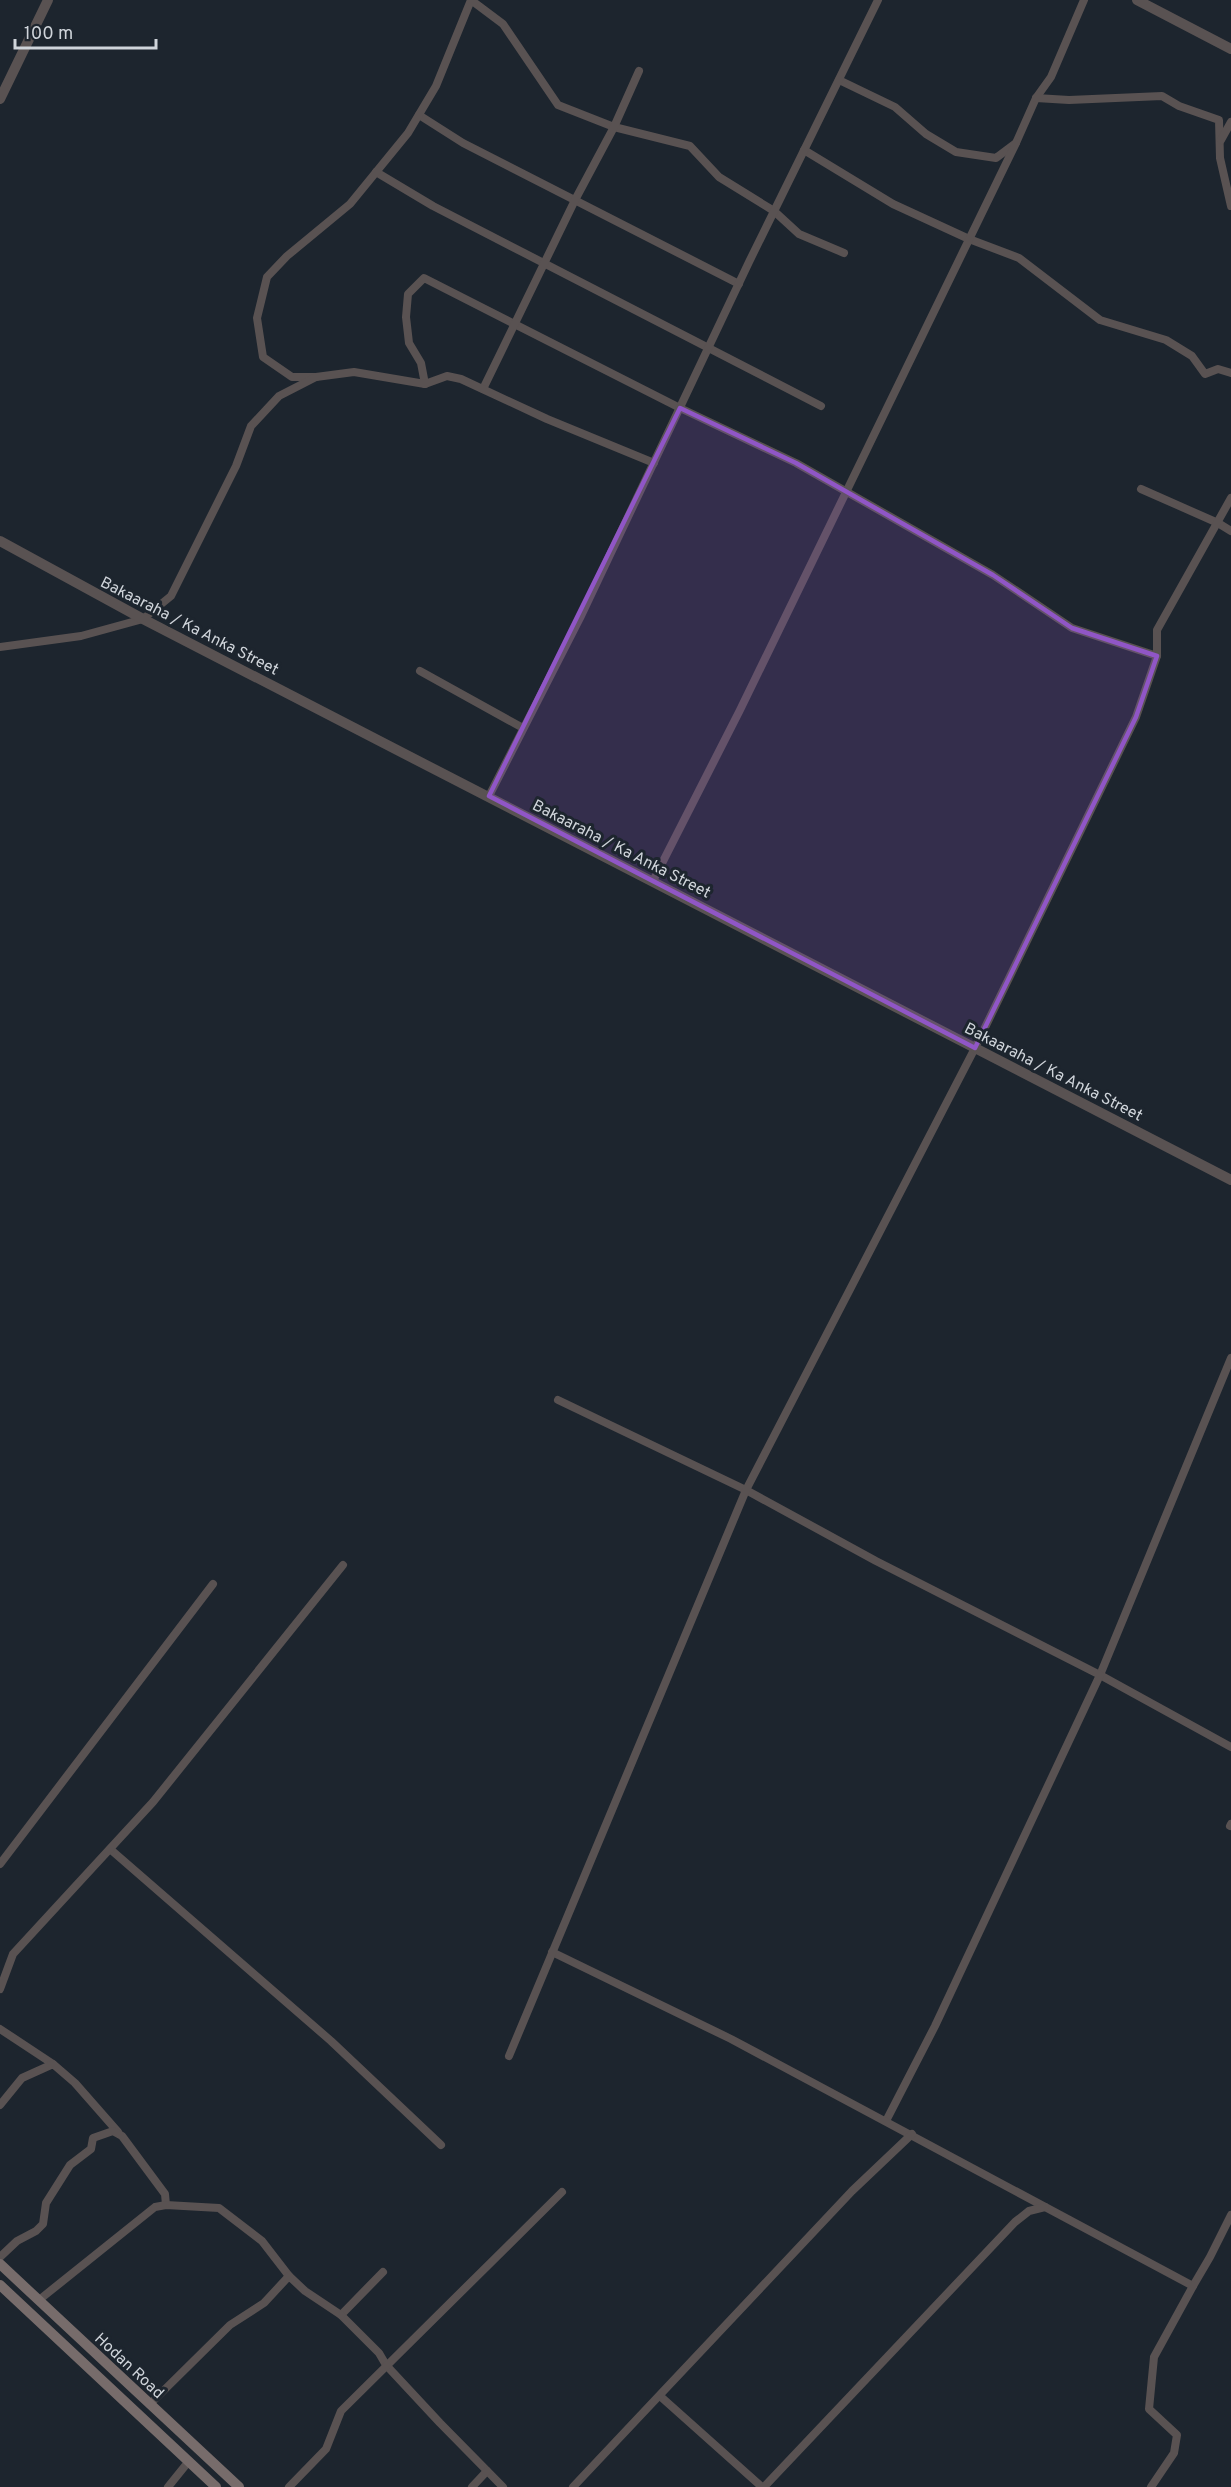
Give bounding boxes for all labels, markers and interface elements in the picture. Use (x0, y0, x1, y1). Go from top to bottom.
scale bar (15, 12, 156, 50)
text: 100 m (24, 23, 73, 46)
street label: Bakaaraha / Ka Anka Street (97, 573, 282, 681)
street label: Bakaaraha / Ka Anka Street (529, 796, 714, 904)
street label: Bakaaraha / Ka Anka Street (961, 1019, 1146, 1127)
street label: Hodan Road (90, 2329, 168, 2404)

